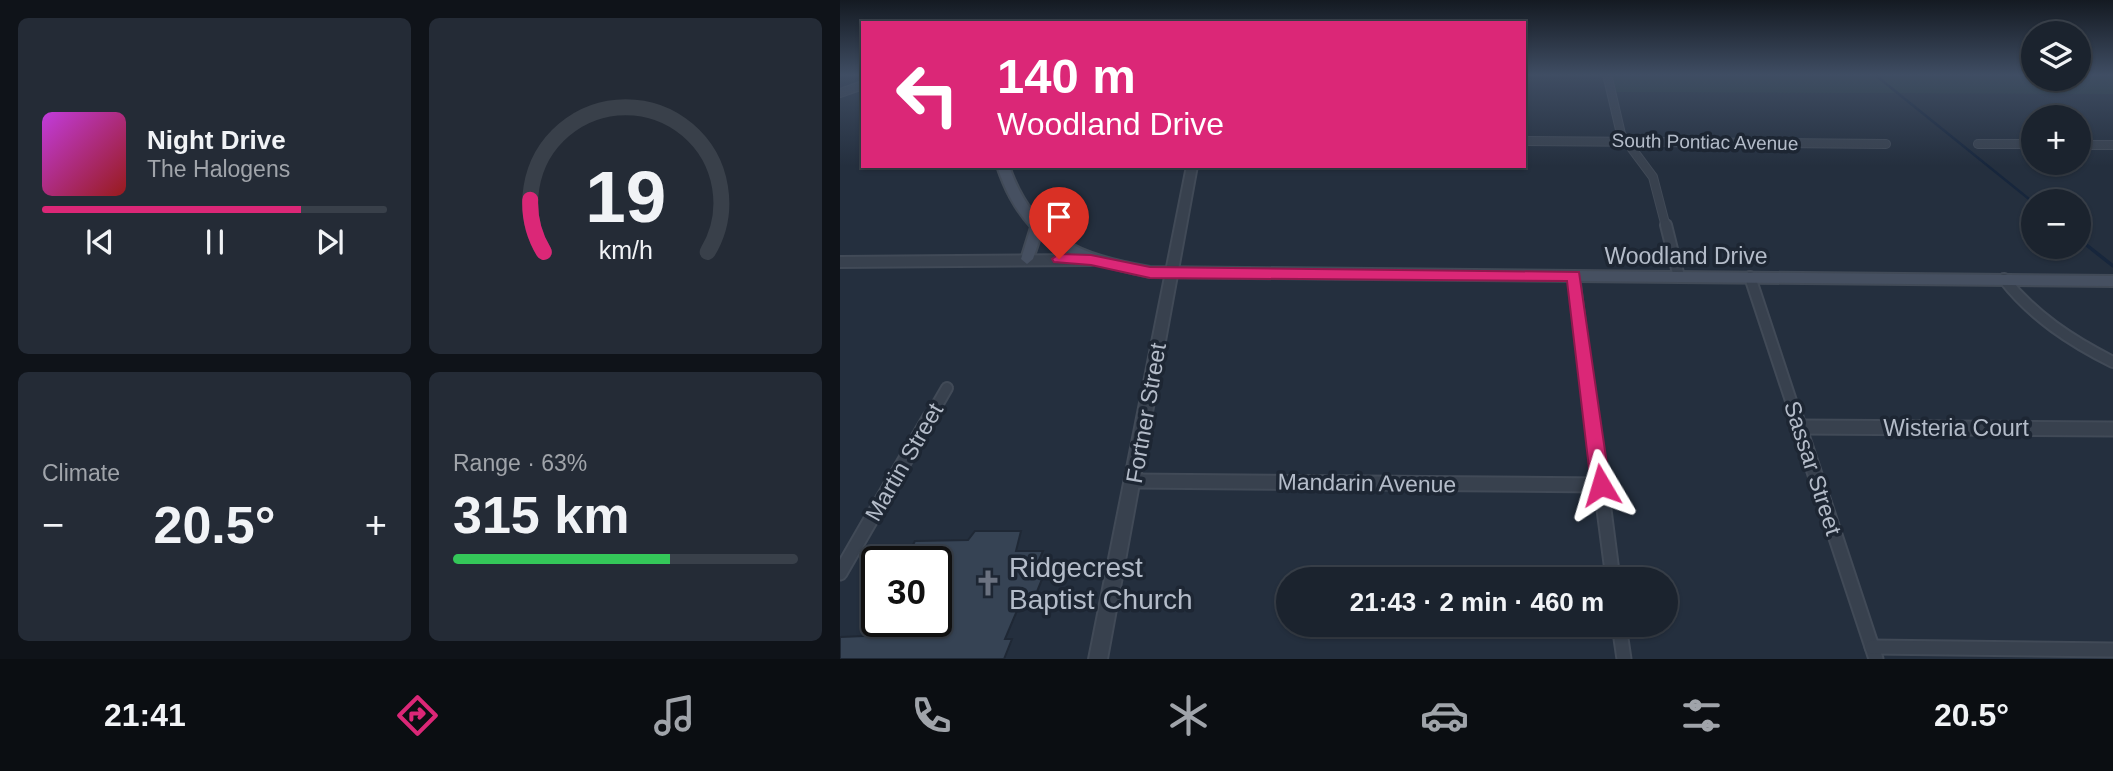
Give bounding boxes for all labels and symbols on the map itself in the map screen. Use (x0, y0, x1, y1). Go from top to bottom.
street label: South Pontiac Avenue (1612, 130, 1798, 154)
pin (1029, 187, 1089, 259)
street label: Woodland Drive (1604, 243, 1768, 269)
street label: Fortner Street (1121, 340, 1171, 485)
street label: Martin Street (860, 398, 948, 526)
street label: Sassar Street (1779, 398, 1847, 539)
street label: Wisteria Court (1883, 415, 2029, 441)
position arrow (1564, 448, 1638, 522)
street label: Mandarin Avenue (1277, 468, 1457, 498)
speed limit sign: 30 (861, 546, 952, 637)
place label: Ridgecrest Baptist Church (1009, 552, 1193, 615)
church icon: Ridgecrest Baptist Church (973, 568, 1003, 598)

